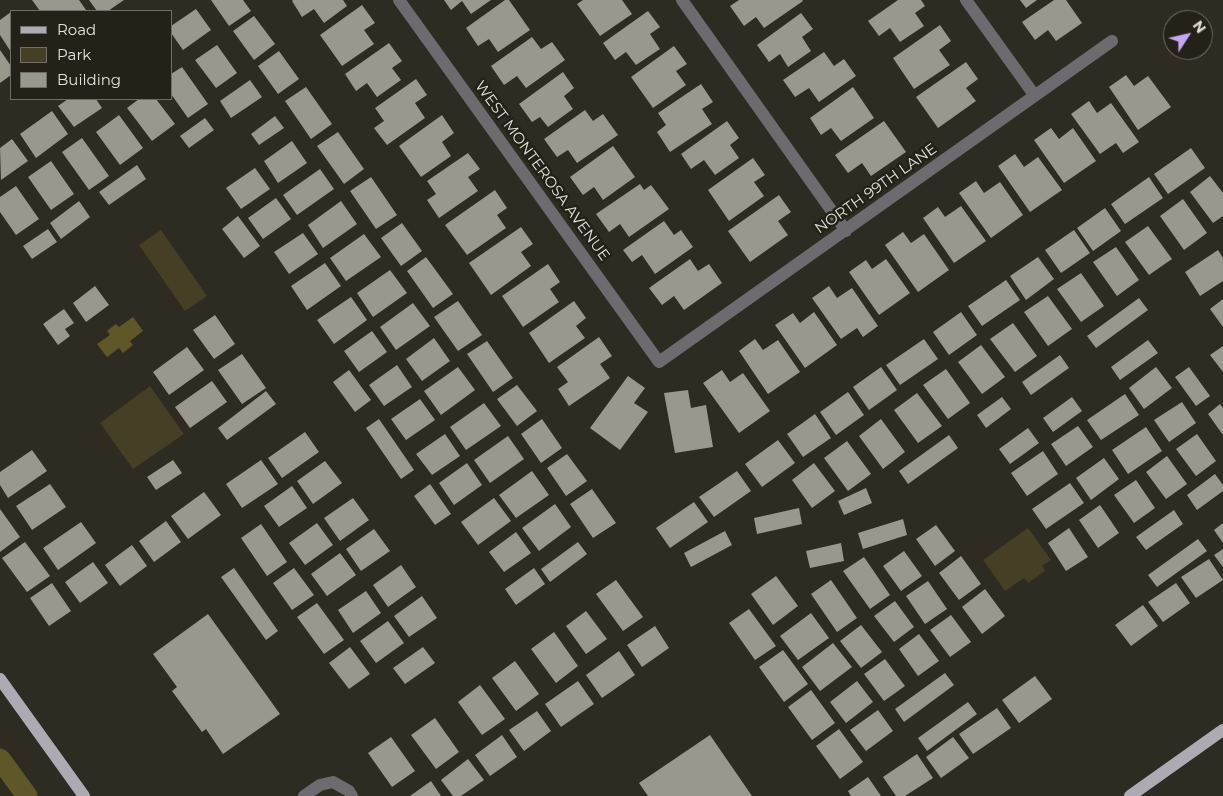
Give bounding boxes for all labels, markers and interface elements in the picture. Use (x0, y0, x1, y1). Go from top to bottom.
legend (10, 10, 172, 100)
north arrow (1163, 10, 1213, 60)
text: N (1189, 17, 1210, 37)
text: Road (57, 20, 96, 39)
text: Park (57, 45, 91, 64)
text: Building (57, 70, 121, 89)
street label: WEST MONTEROSA AVENUE (471, 78, 613, 264)
street label: NORTH 99TH LANE (812, 140, 940, 238)

